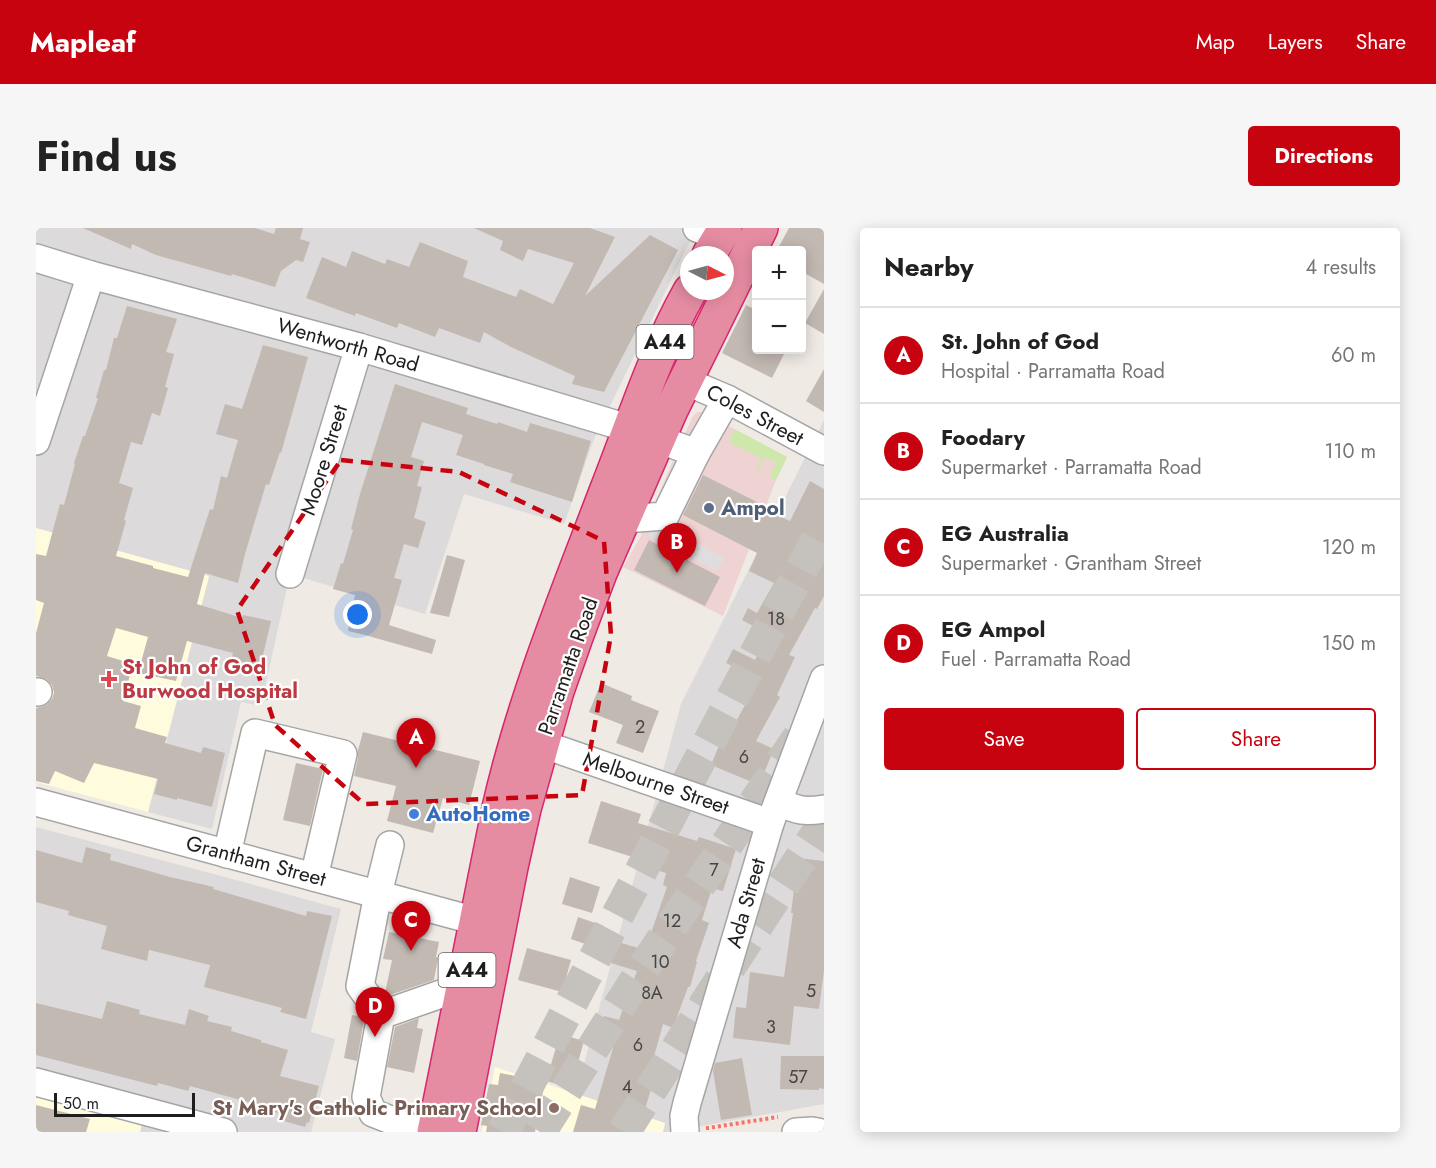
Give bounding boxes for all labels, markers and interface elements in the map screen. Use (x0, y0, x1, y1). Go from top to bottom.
text: Mapleaf (30, 22, 136, 63)
text: Map (1196, 27, 1235, 57)
text: Layers (1268, 27, 1323, 57)
text: Share (1356, 27, 1406, 57)
text: Find us (36, 126, 177, 187)
button: Directions (1248, 126, 1400, 186)
north arrow (680, 246, 734, 300)
map controls (752, 246, 806, 354)
button: + (752, 246, 806, 300)
text: Nearby (884, 248, 973, 286)
text: 4 results (1305, 253, 1376, 282)
button: − (752, 300, 806, 354)
street label: Wentworth Road (274, 310, 422, 380)
road number: A44 (636, 325, 694, 359)
text: St. John of God (941, 325, 1099, 357)
text: A (896, 341, 911, 370)
text: 60 m (1331, 341, 1376, 370)
text: Hospital · Parramatta Road (941, 357, 1165, 386)
street label: Coles Street (701, 377, 809, 453)
street label: Moore Street (293, 401, 355, 519)
text: Foodary (941, 421, 1025, 453)
text: B (897, 437, 910, 466)
text: 110 m (1324, 437, 1376, 466)
text: Supermarket · Parramatta Road (941, 453, 1202, 482)
place label: Ampol (720, 493, 785, 523)
marker: Ampol (702, 501, 716, 515)
text: EG Australia (941, 517, 1069, 549)
pin: B (658, 524, 696, 573)
text: C (896, 533, 911, 562)
text: 120 m (1322, 533, 1376, 562)
text: Supermarket · Grantham Street (941, 549, 1201, 578)
street label: Parramatta Road (530, 593, 606, 739)
your location (343, 600, 372, 629)
house number: 18 (767, 606, 785, 632)
text: EG Ampol (941, 613, 1045, 645)
text: D (896, 629, 911, 658)
text: 150 m (1322, 629, 1376, 658)
text: Fuel · Parramatta Road (941, 645, 1131, 674)
place label: St John of God Burwood Hospital (122, 652, 298, 706)
marker: St John of God Burwood Hospital (100, 670, 118, 688)
button: Save (884, 708, 1124, 770)
button: Share (1136, 708, 1376, 770)
house number: 2 (635, 714, 645, 740)
pin: A (396, 718, 436, 768)
street label: Melbourne Street (579, 744, 733, 822)
house number: 6 (739, 744, 749, 770)
place label: AutoHome (425, 799, 530, 829)
marker: AutoHome (407, 807, 421, 821)
street label: Grantham Street (183, 828, 329, 894)
street label: Ada Street (719, 854, 773, 952)
house number: 7 (709, 857, 719, 883)
pin: C (392, 902, 430, 951)
house number: 12 (663, 908, 681, 934)
house number: 10 (651, 949, 670, 975)
road number: A44 (438, 953, 496, 987)
house number: 5 (806, 978, 816, 1004)
house number: 8A (641, 980, 663, 1006)
pin: D (356, 988, 394, 1037)
house number: 3 (766, 1014, 776, 1040)
house number: 6 (633, 1032, 643, 1058)
house number: 57 (788, 1064, 808, 1090)
house number: 4 (622, 1074, 632, 1100)
scale bar (54, 1090, 195, 1118)
text: 50 m (63, 1092, 99, 1115)
place label: St Mary's Catholic Primary School (212, 1093, 542, 1123)
marker: St Mary's Catholic Primary School (547, 1101, 561, 1115)

